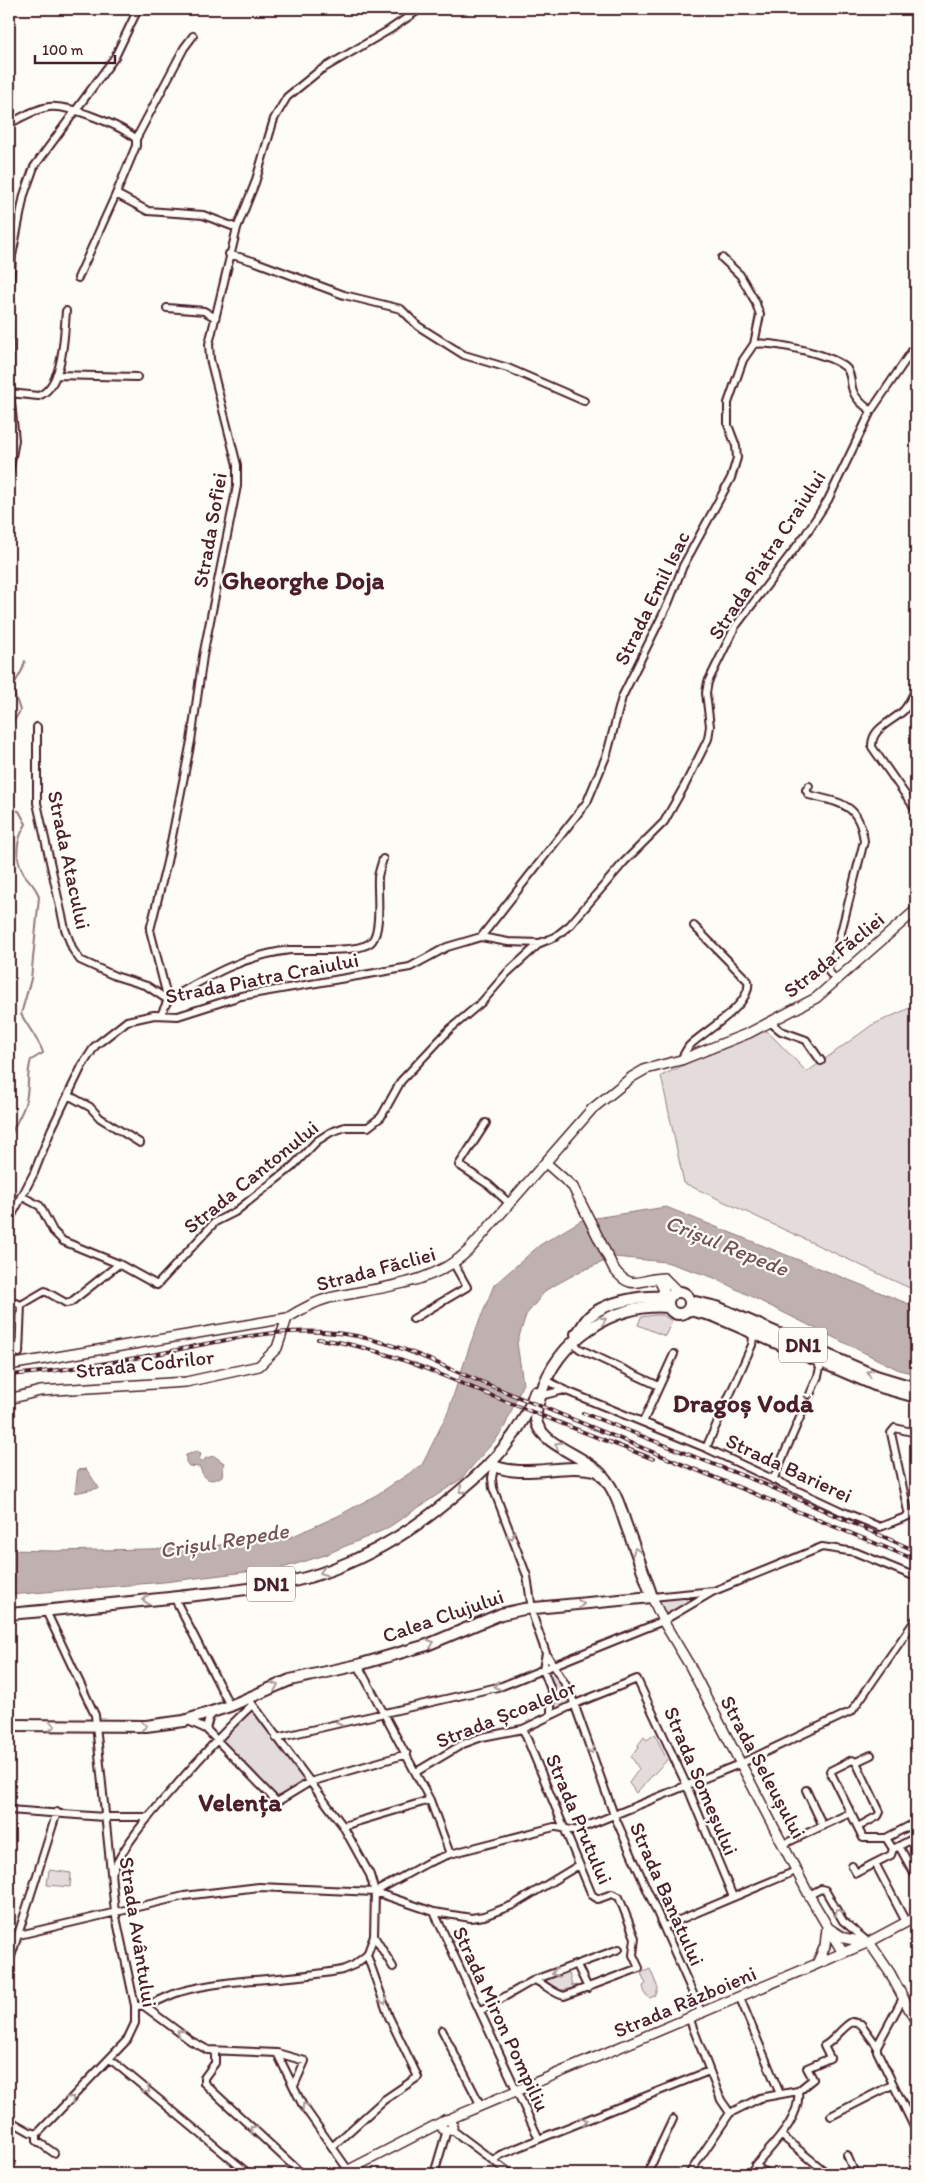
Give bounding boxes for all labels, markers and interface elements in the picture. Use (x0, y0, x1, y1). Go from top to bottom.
scale bar (35, 32, 115, 64)
text: 100 m (42, 41, 84, 59)
street label: Strada Piatra Craiului (703, 465, 831, 644)
street label: Strada Sofiei (187, 471, 232, 589)
street label: Strada Emil Isac (608, 527, 695, 669)
district label: Gheorghe Doja (222, 564, 385, 596)
street label: Strada Atacului (43, 788, 96, 932)
street label: Strada Făcliei (778, 906, 889, 1003)
street label: Strada Piatra Craiului (163, 946, 361, 1009)
street label: Strada Cantonului (178, 1115, 323, 1239)
water label: Crișul Repede (662, 1209, 794, 1283)
street label: Strada Făcliei (313, 1241, 438, 1296)
one-way arrow (598, 1316, 607, 1326)
road number: DN1 (779, 1328, 827, 1362)
street label: Strada Codrilor (74, 1344, 216, 1383)
one-way arrow (866, 1369, 875, 1380)
district label: Dragoș Vodă (672, 1387, 814, 1419)
street label: Strada Barierei (722, 1427, 856, 1508)
one-way arrow (554, 1441, 563, 1451)
one-way arrow (458, 1484, 467, 1493)
water label: Crișul Repede (158, 1517, 292, 1564)
one-way arrow (505, 1531, 516, 1540)
one-way arrow (632, 1547, 642, 1556)
road number: DN1 (247, 1566, 295, 1602)
one-way arrow (319, 1567, 328, 1577)
street label: Calea Clujului (379, 1583, 507, 1648)
one-way arrow (141, 1594, 149, 1605)
one-way arrow (577, 1598, 585, 1609)
one-way arrow (426, 1639, 435, 1649)
street label: Strada Școalelor (432, 1674, 580, 1753)
one-way arrow (494, 1681, 502, 1691)
one-way arrow (270, 1682, 278, 1692)
street label: Strada Seleușului (715, 1691, 812, 1843)
street label: Strada Someșului (659, 1703, 744, 1859)
one-way arrow (334, 1716, 343, 1727)
one-way arrow (141, 1720, 149, 1731)
one-way arrow (48, 1721, 56, 1732)
one-way arrow (585, 1745, 595, 1754)
street label: Strada Prutului (541, 1750, 618, 1888)
district label: Velența (198, 1786, 282, 1818)
street label: Strada Banatului (625, 1818, 710, 1970)
street label: Strada Avântului (114, 1855, 163, 2009)
one-way arrow (835, 1909, 845, 1918)
street label: Strada Miron Pompiliu (448, 1922, 555, 2115)
street label: Strada Războieni (610, 1960, 760, 2043)
one-way arrow (552, 1967, 560, 1977)
one-way arrow (378, 1996, 388, 2004)
one-way arrow (176, 2030, 186, 2039)
one-way arrow (142, 2085, 151, 2094)
one-way arrow (65, 2096, 74, 2105)
one-way arrow (301, 2103, 311, 2112)
one-way arrow (579, 2117, 588, 2127)
one-way arrow (250, 2126, 259, 2135)

